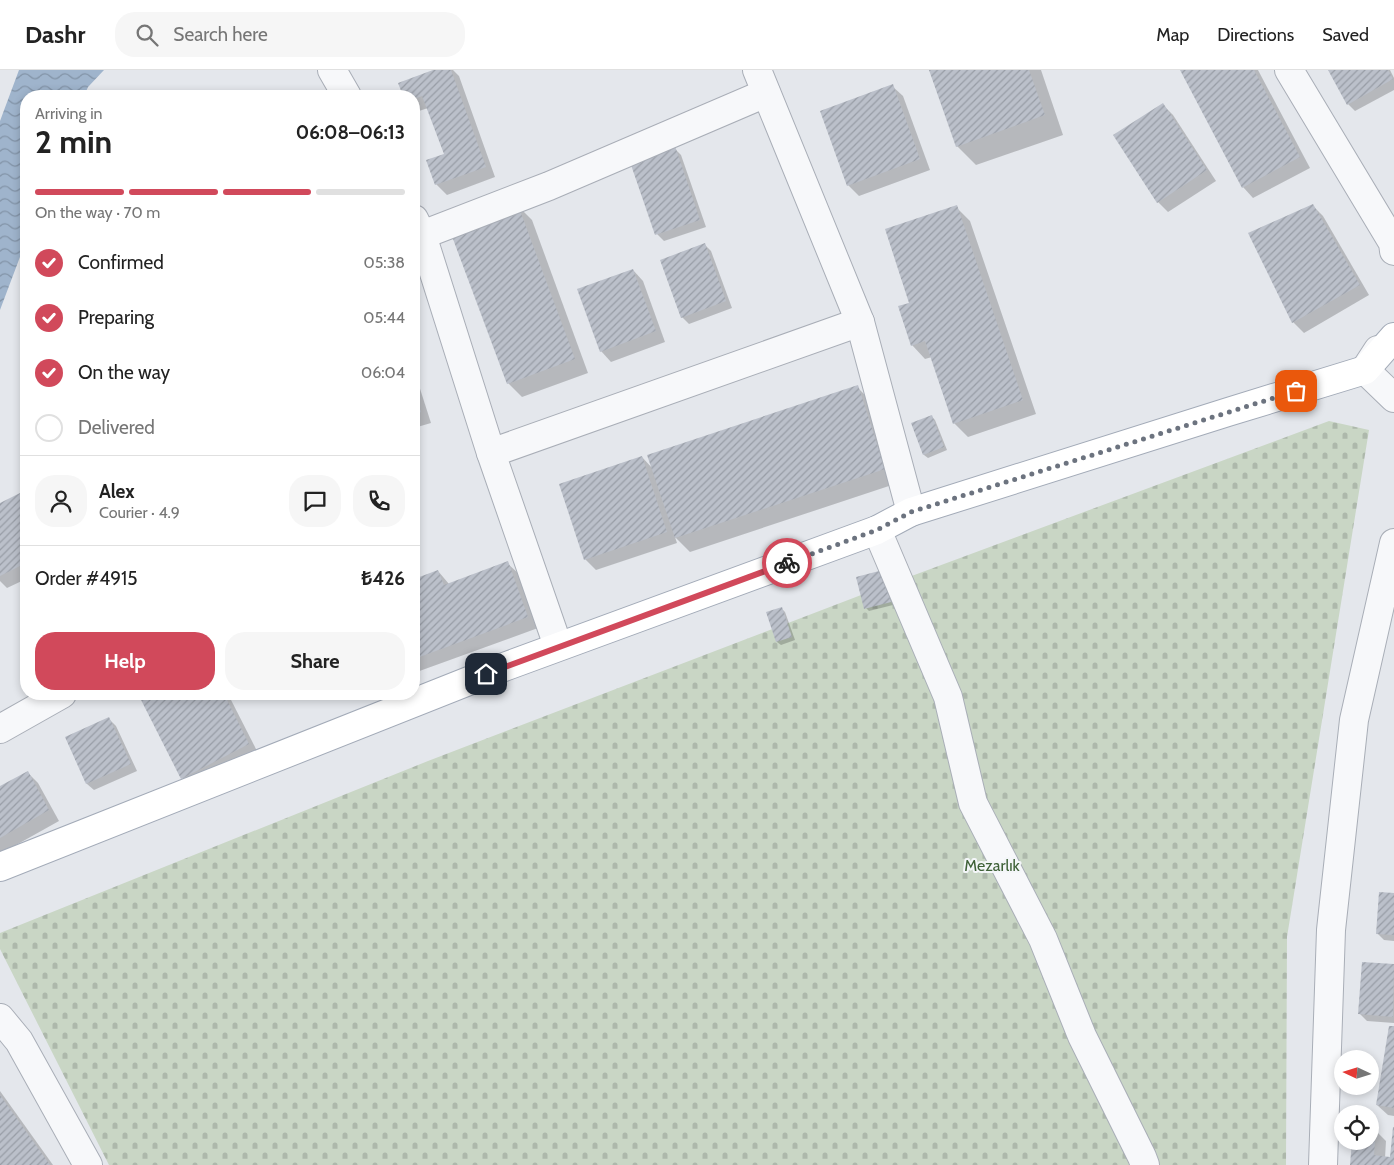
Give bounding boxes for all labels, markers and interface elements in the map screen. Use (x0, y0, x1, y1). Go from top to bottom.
search box (115, 12, 465, 57)
text: Dashr (25, 20, 85, 49)
icon: search (133, 21, 161, 49)
text: Search here (173, 23, 268, 46)
text: Map (1156, 24, 1189, 46)
text: Directions (1217, 24, 1294, 46)
text: Saved (1322, 24, 1369, 46)
text: Arriving in (35, 104, 102, 123)
text: 06:08–06:13 (296, 121, 405, 144)
text: 2 min (35, 122, 112, 161)
text: On the way · 70 m (35, 203, 160, 222)
icon: check (35, 249, 63, 277)
text: Confirmed (78, 251, 164, 274)
text: 05:38 (363, 253, 405, 272)
icon: check (35, 304, 63, 332)
text: Preparing (78, 306, 154, 329)
text: 05:44 (363, 308, 405, 327)
icon: check (35, 359, 63, 387)
text: On the way (78, 361, 170, 384)
text: 06:04 (361, 363, 405, 382)
pin (1275, 370, 1317, 412)
icon: bag (1282, 377, 1310, 405)
text: Delivered (78, 416, 155, 439)
button: person (35, 475, 87, 527)
button: chat (289, 475, 341, 527)
button: phone (353, 475, 405, 527)
text: Alex (99, 480, 135, 503)
text: Courier · 4.9 (99, 503, 180, 522)
courier (762, 538, 812, 588)
icon: bike (773, 549, 801, 577)
text: Order #4915 (35, 567, 137, 590)
text: ₺426 (361, 567, 405, 590)
button: Help (35, 632, 215, 690)
button: Share (225, 632, 405, 690)
pin (465, 653, 507, 695)
icon: home (472, 660, 500, 688)
park label: Mezarlık (964, 856, 1021, 875)
north arrow (1334, 1050, 1379, 1095)
map controls (1334, 1050, 1379, 1150)
button: locate (1334, 1105, 1379, 1150)

